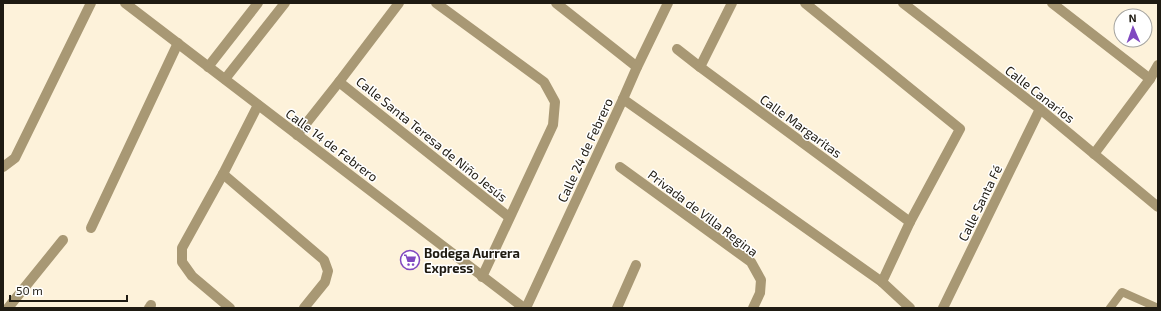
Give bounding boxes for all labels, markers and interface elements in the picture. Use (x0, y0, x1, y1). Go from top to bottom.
north arrow (1113, 8, 1153, 48)
text: N (1128, 11, 1137, 24)
street label: Calle Canarios (1002, 62, 1078, 126)
street label: Calle Santa Teresa de Niño Jesús (353, 73, 511, 205)
street label: Calle Margaritas (757, 91, 845, 161)
street label: Calle 24 de Febrero (554, 95, 616, 205)
street label: Calle 14 de Febrero (283, 105, 381, 185)
street label: Calle Santa Fé (955, 162, 1005, 244)
street label: Privada de Villa Regina (645, 166, 761, 260)
place label: Bodega Aurrera Express (424, 245, 520, 276)
supermarket icon: Bodega Aurrera Express (399, 249, 421, 271)
scale bar (10, 277, 127, 303)
text: 50 m (16, 283, 43, 297)

